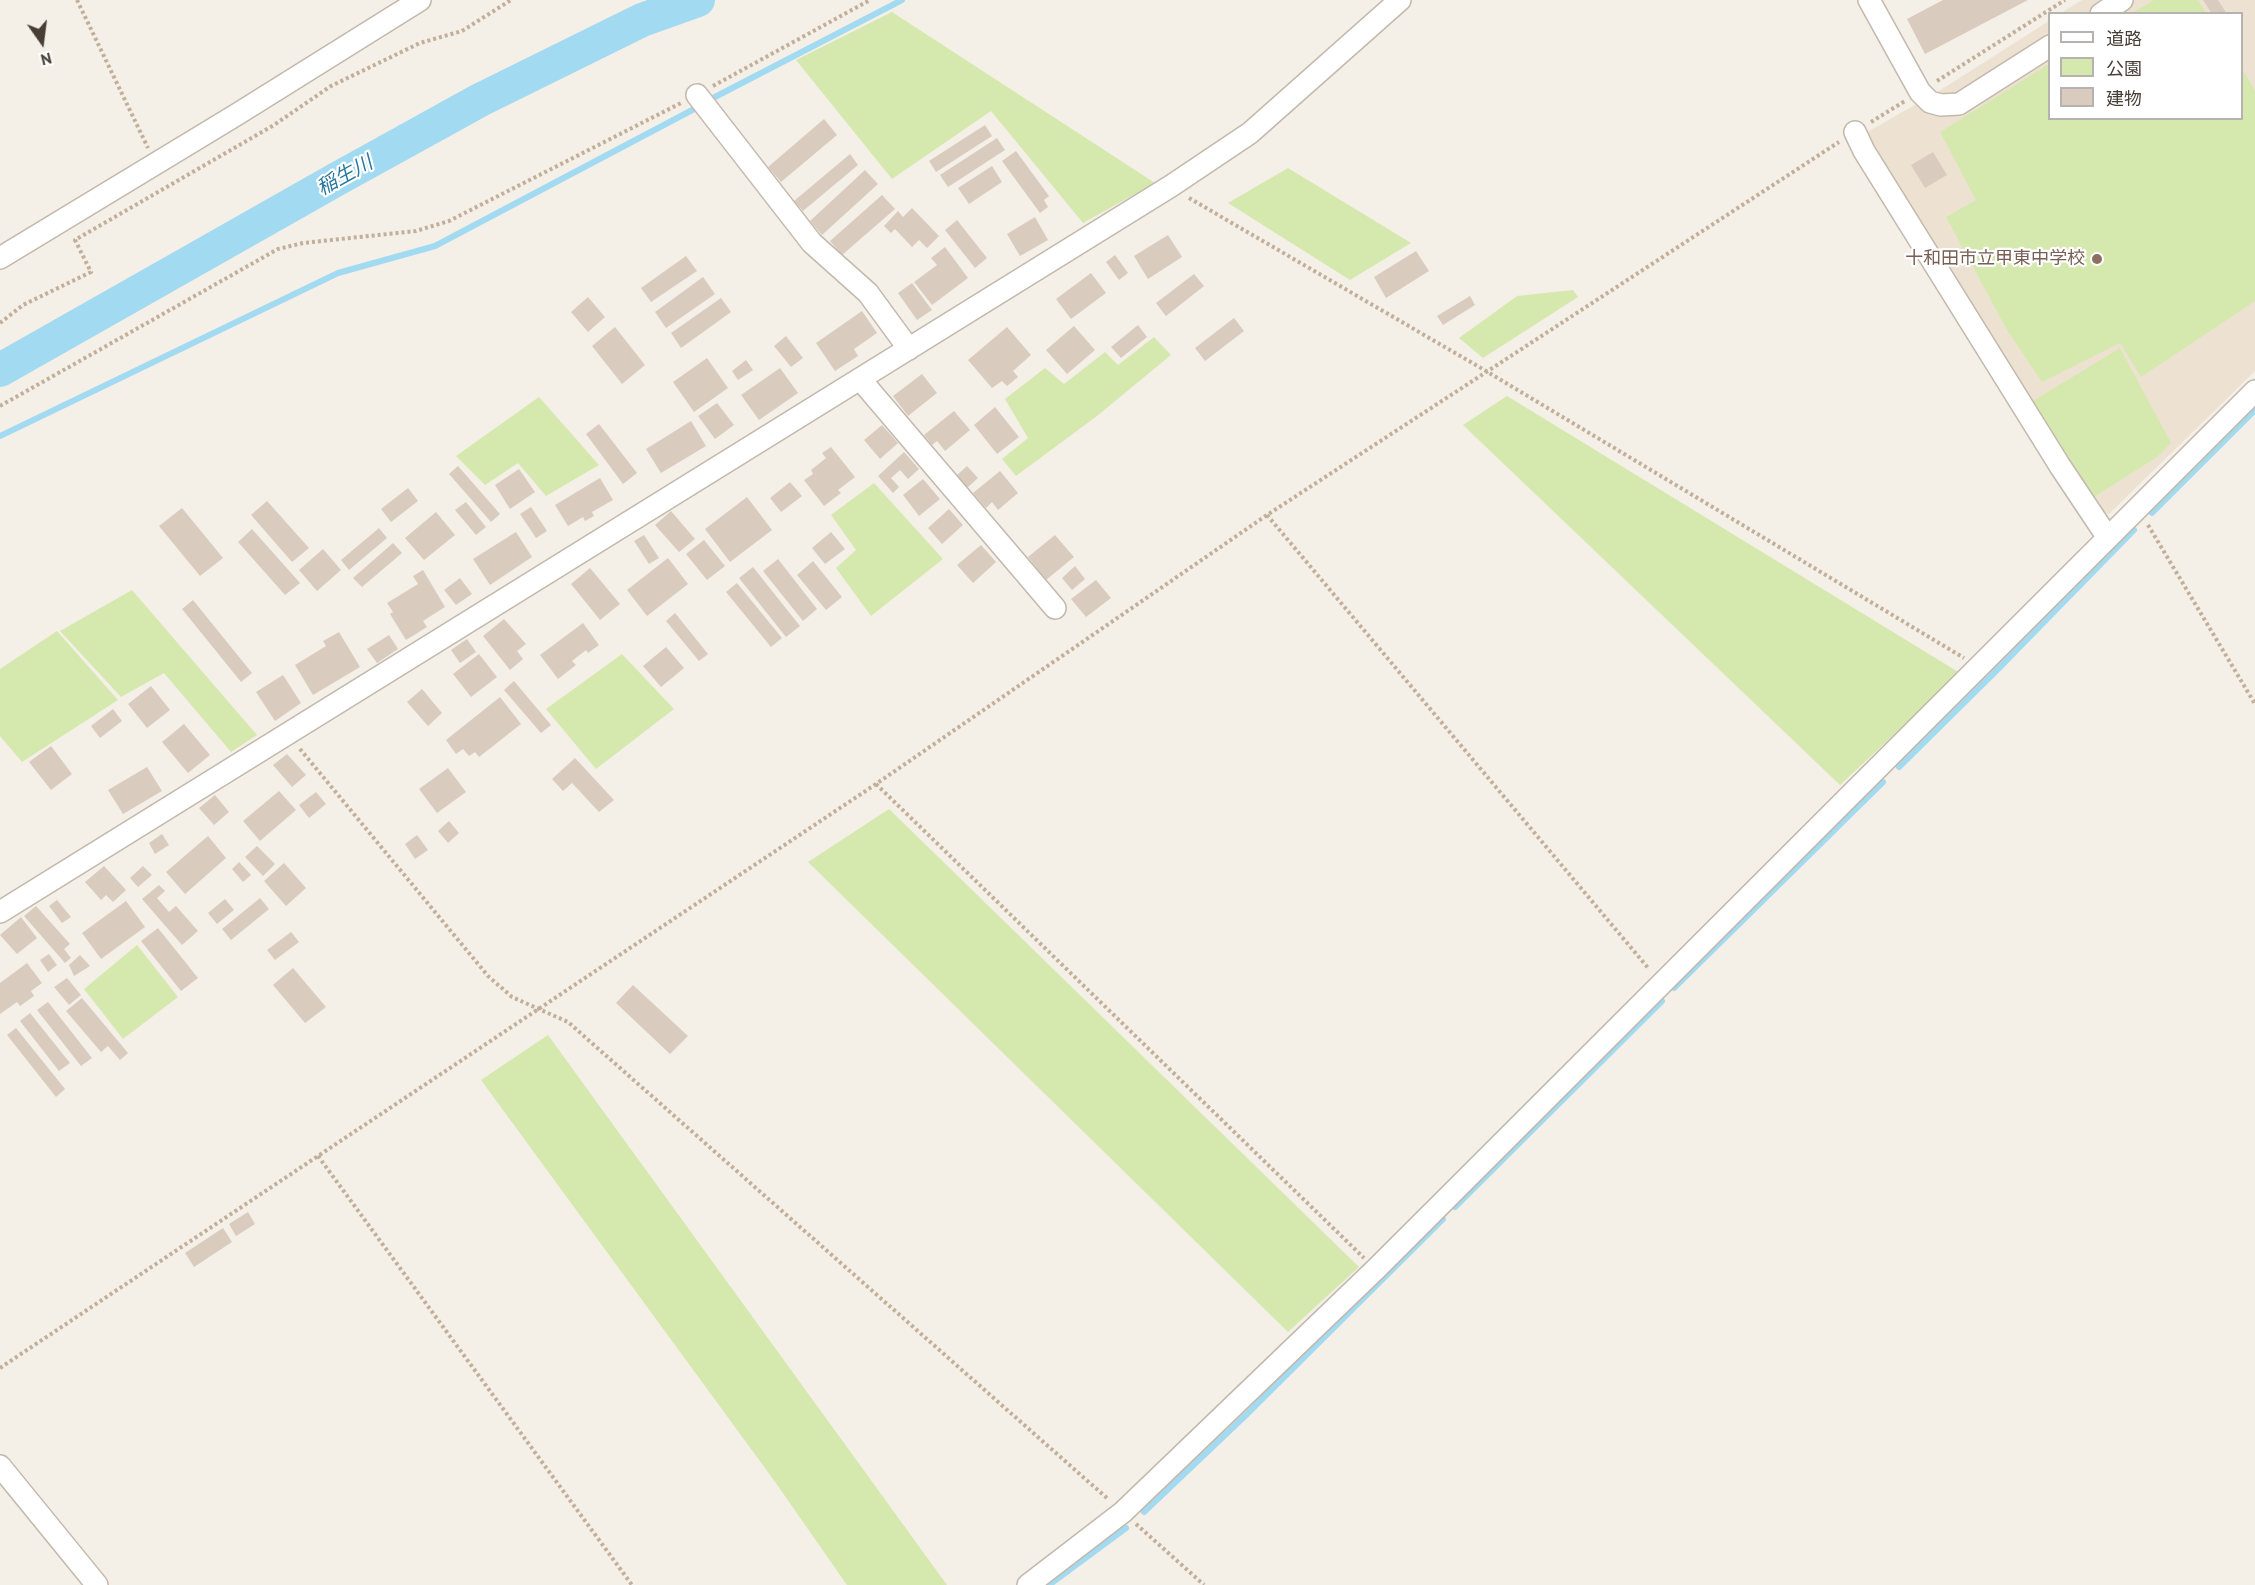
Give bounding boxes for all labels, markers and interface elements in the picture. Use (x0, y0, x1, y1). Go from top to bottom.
north arrow (12, 12, 72, 72)
legend (2048, 12, 2243, 120)
text: 道路 (2106, 27, 2142, 50)
text: N (39, 48, 54, 70)
text: 公園 (2106, 57, 2142, 80)
text: 建物 (2106, 87, 2142, 110)
water label: 稲生川 (313, 151, 377, 201)
place label: 十和田市立甲東中学校 (1905, 248, 2085, 270)
marker: 十和田市立甲東中学校 (2090, 252, 2104, 266)

